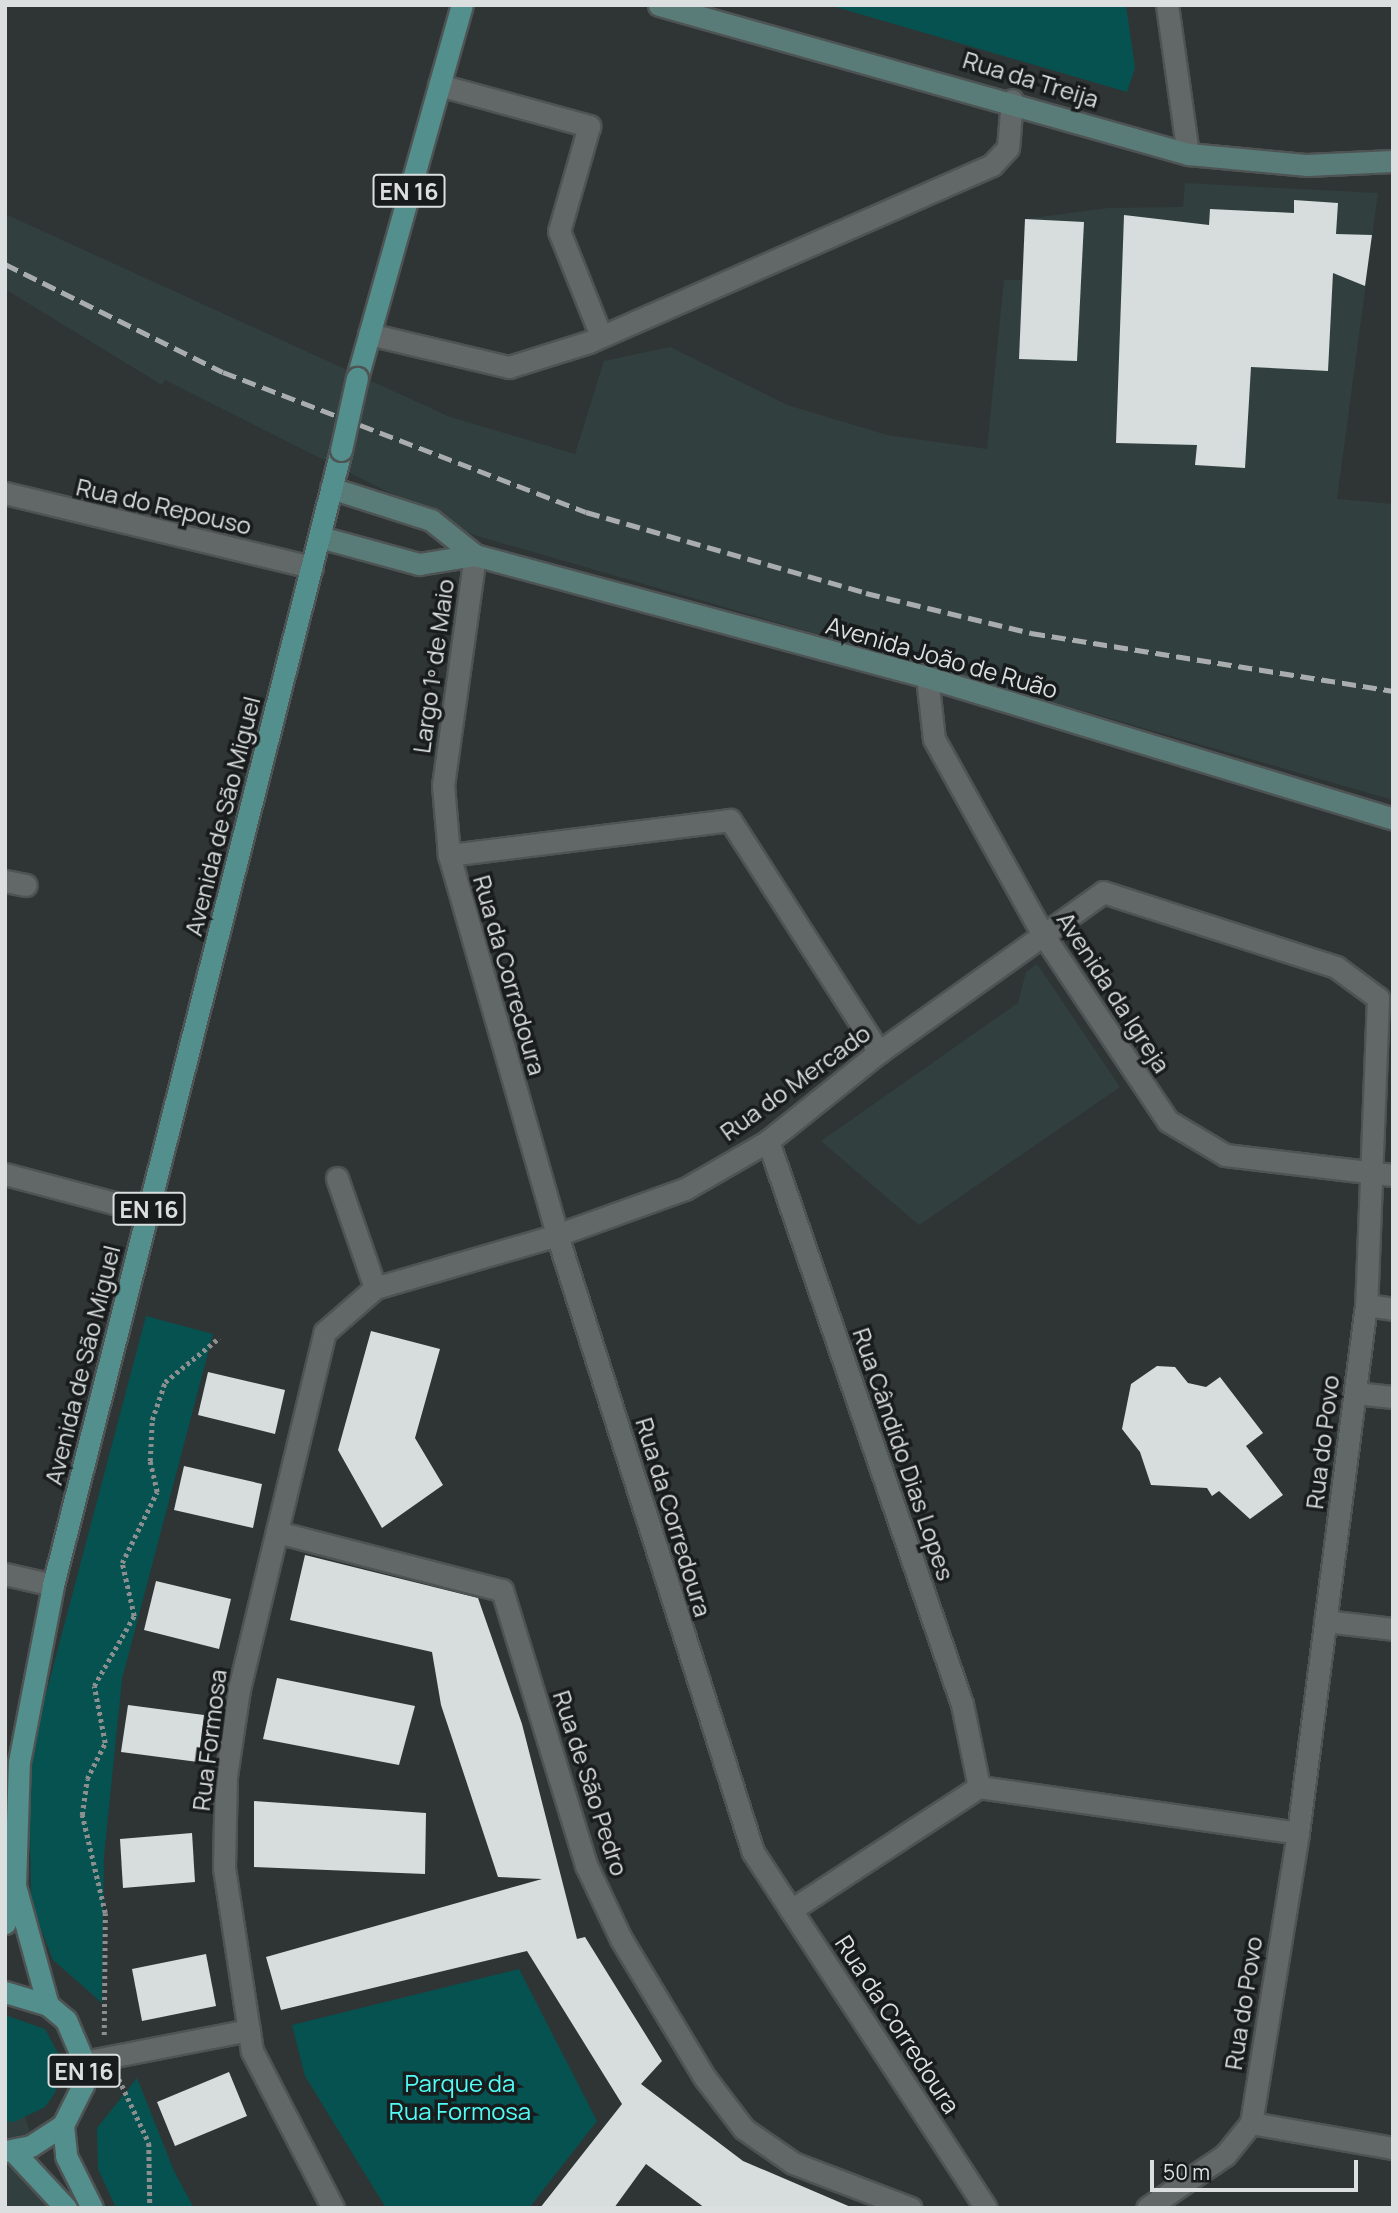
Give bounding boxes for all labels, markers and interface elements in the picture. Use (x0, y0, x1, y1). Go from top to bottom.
street label: Rua da Treija (960, 45, 1102, 113)
road number: EN 16 (372, 172, 446, 210)
street label: Rua do Repouso (74, 472, 254, 540)
street label: Largo 1º de Maio (407, 577, 459, 755)
street label: Avenida João de Ruão (823, 610, 1061, 704)
street label: Avenida de São Miguel (178, 693, 266, 939)
street label: Rua da Corredoura (468, 872, 552, 1078)
street label: Avenida da Igreja (1051, 906, 1177, 1078)
street label: Rua do Mercado (714, 1018, 876, 1146)
road number: EN 16 (112, 1190, 186, 1228)
street label: Avenida de São Miguel (38, 1242, 126, 1488)
street label: Rua Cândido Dias Lopes (847, 1324, 961, 1584)
street label: Rua do Povo (1299, 1373, 1345, 1511)
street label: Rua da Corredoura (630, 1414, 718, 1620)
street label: Rua Formosa (186, 1668, 232, 1812)
street label: Rua de São Pedro (547, 1687, 635, 1879)
street label: Rua da Corredoura (830, 1930, 966, 2118)
street label: Rua do Povo (1218, 1934, 1268, 2072)
road number: EN 16 (47, 2052, 121, 2090)
park label: Parque da Rua Formosa (389, 2069, 531, 2125)
scale bar (1153, 2146, 1361, 2190)
text: 50 m (1163, 2158, 1210, 2186)

